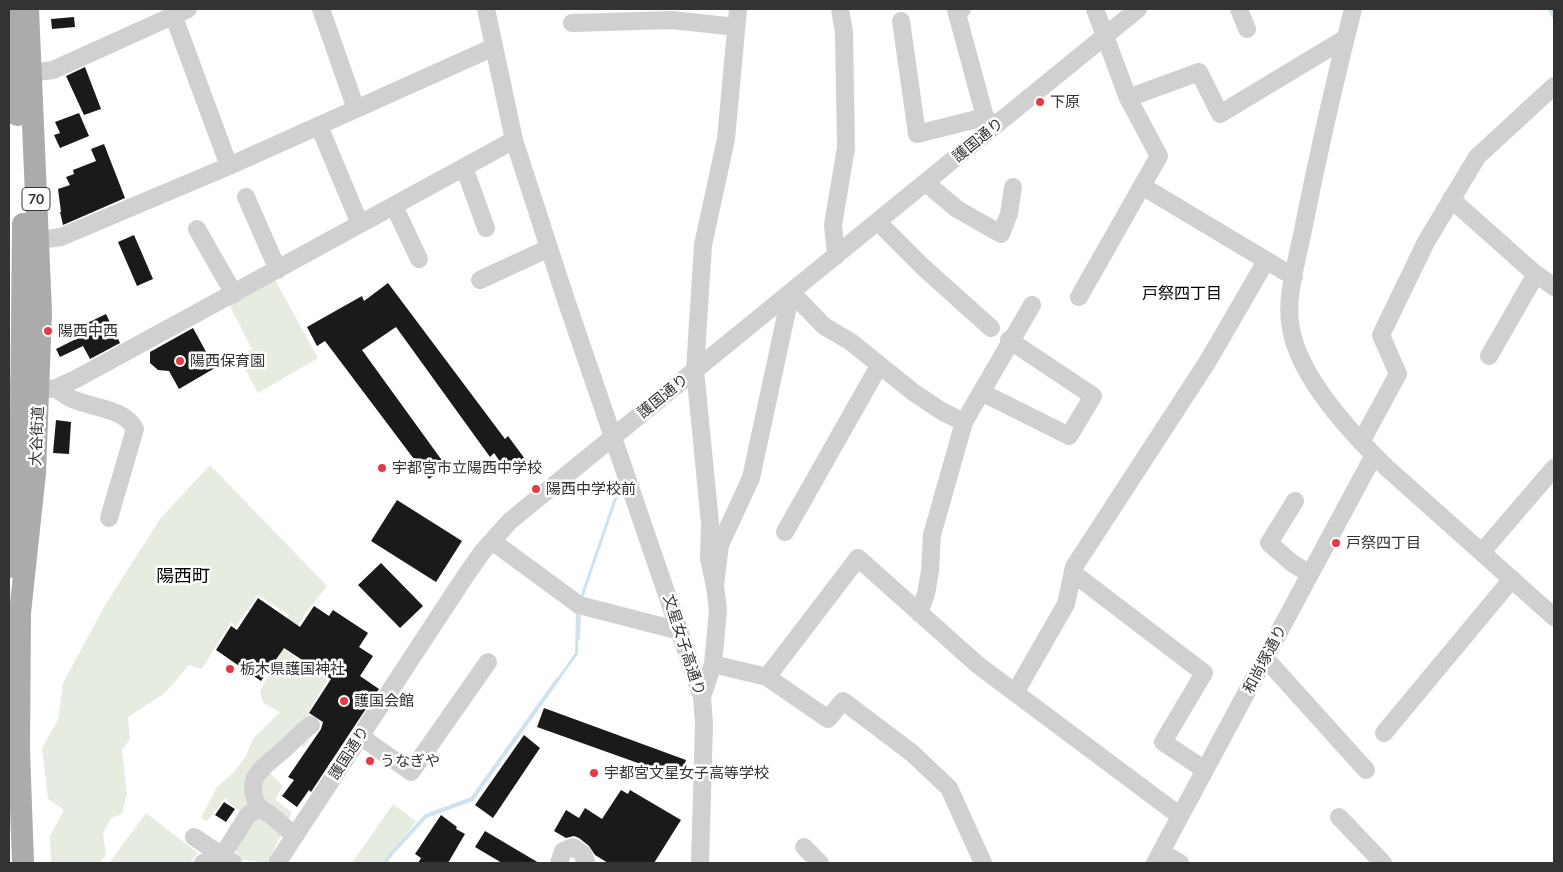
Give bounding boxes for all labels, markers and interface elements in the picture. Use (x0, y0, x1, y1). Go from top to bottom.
place label: 下原 (1050, 93, 1080, 111)
marker: 下原 (1034, 96, 1046, 108)
street label: 護国通り (949, 114, 1007, 166)
road number: 70 (22, 188, 50, 210)
district label: 戸祭四丁目 (1142, 284, 1222, 304)
place label: 陽西中西 (58, 322, 118, 340)
marker: 陽西中西 (42, 325, 54, 337)
place label: 陽西保育園 (190, 352, 265, 370)
marker: 陽西保育園 (174, 355, 186, 367)
street label: 護国通り (634, 370, 692, 422)
street label: 大谷街道 (26, 406, 48, 466)
place label: 宇都宮市立陽西中学校 (392, 459, 542, 477)
marker: 宇都宮市立陽西中学校 (376, 462, 388, 474)
place label: 陽西中学校前 (546, 480, 636, 498)
marker: 陽西中学校前 (530, 483, 542, 495)
place label: 戸祭四丁目 (1346, 534, 1421, 552)
marker: 戸祭四丁目 (1330, 537, 1342, 549)
district label: 陽西町 (156, 565, 210, 587)
street label: 文星女子高通り (659, 592, 709, 698)
street label: 和尚塚通り (1239, 622, 1291, 696)
place label: 栃木県護国神社 (240, 660, 345, 678)
marker: 栃木県護国神社 (224, 663, 236, 675)
place label: 護国会館 (354, 692, 414, 710)
marker: 護国会館 (338, 695, 350, 707)
street label: 護国通り (325, 723, 373, 783)
place label: うなぎや (380, 752, 440, 770)
marker: うなぎや (364, 755, 376, 767)
place label: 宇都宮文星女子高等学校 (604, 764, 769, 782)
marker: 宇都宮文星女子高等学校 (588, 767, 600, 779)

